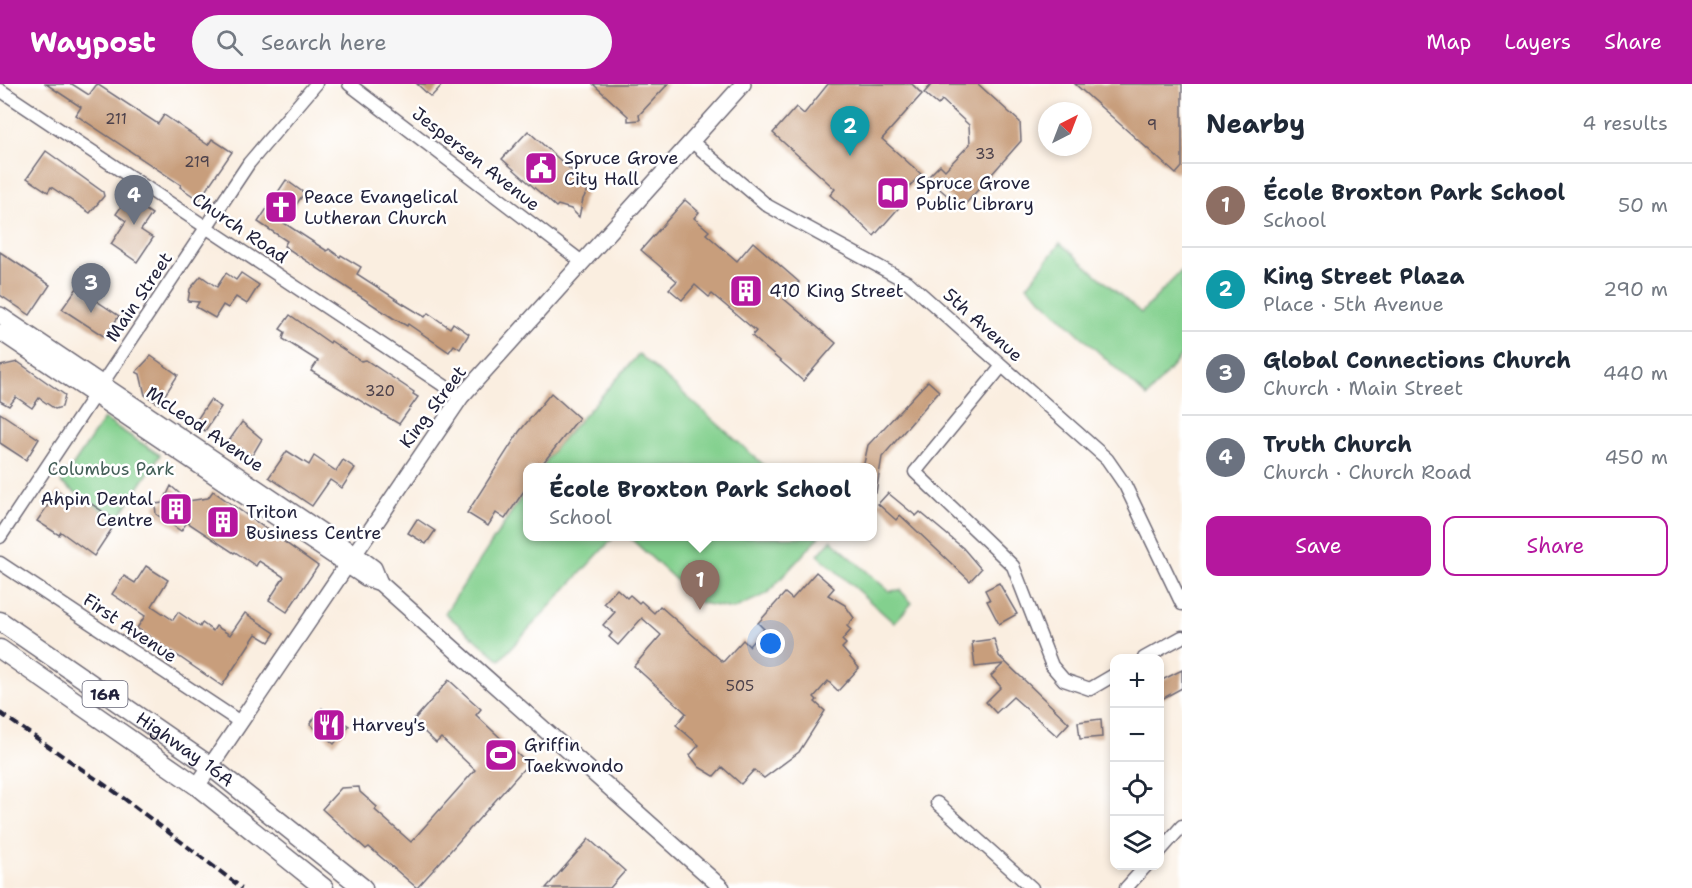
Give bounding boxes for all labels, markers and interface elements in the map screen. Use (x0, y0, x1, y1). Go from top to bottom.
search box (192, 15, 612, 69)
text: Waypost (30, 23, 156, 61)
icon: search (213, 26, 246, 59)
text: Search here (261, 28, 387, 57)
text: Map (1426, 28, 1471, 56)
text: Layers (1504, 28, 1571, 56)
text: Share (1604, 28, 1662, 56)
street label: Jespersen Avenue (407, 101, 545, 217)
north arrow (1038, 102, 1092, 156)
pin: 2 (830, 106, 870, 156)
text: Nearby (1206, 106, 1305, 141)
house number: 211 (105, 109, 127, 129)
text: 4 results (1582, 110, 1668, 136)
house number: 9 (1147, 115, 1157, 135)
house number: 33 (975, 144, 995, 164)
place label: Spruce Grove City Hall (564, 146, 678, 191)
public building icon: Spruce Grove City Hall (523, 150, 559, 186)
house number: 219 (184, 152, 210, 172)
place label: Spruce Grove Public Library (916, 171, 1034, 216)
library icon: Spruce Grove Public Library (875, 175, 911, 211)
pin: 4 (114, 176, 154, 225)
text: École Broxton Park School (1263, 178, 1565, 207)
place label: Peace Evangelical Lutheran Church (304, 185, 459, 230)
street label: Church Road (187, 187, 293, 269)
church icon: Peace Evangelical Lutheran Church (263, 189, 299, 225)
text: 1 (1221, 192, 1230, 218)
text: 50 m (1618, 192, 1668, 218)
text: School (1263, 207, 1326, 233)
street label: Main Street (100, 247, 178, 347)
text: King Street Plaza (1263, 262, 1465, 291)
pin: 3 (72, 264, 110, 313)
building icon: 410 King Street (728, 273, 764, 309)
text: 2 (1219, 276, 1233, 302)
text: 290 m (1603, 276, 1668, 302)
place label: 410 King Street (769, 279, 904, 303)
street label: 5th Avenue (938, 283, 1028, 367)
text: Place · 5th Avenue (1263, 291, 1444, 317)
text: Global Connections Church (1263, 346, 1571, 375)
text: 3 (1219, 360, 1233, 386)
text: 440 m (1603, 360, 1668, 386)
street label: King Street (394, 361, 472, 453)
text: Church · Main Street (1263, 375, 1463, 401)
street label: McLeod Avenue (141, 381, 269, 477)
house number: 320 (365, 381, 395, 401)
text: Truth Church (1263, 430, 1412, 459)
text: 4 (1219, 444, 1233, 470)
text: 450 m (1604, 444, 1668, 470)
park label: Columbus Park (48, 457, 174, 481)
text: Church · Church Road (1263, 459, 1472, 485)
popup (523, 463, 877, 541)
text: École Broxton Park School (549, 475, 851, 504)
place label: Ahpin Dental Centre (40, 487, 154, 532)
building icon: Ahpin Dental Centre (158, 491, 194, 527)
place label: Triton Business Centre (246, 500, 381, 545)
building icon: Triton Business Centre (205, 504, 241, 540)
text: School (549, 504, 612, 530)
button: Save (1206, 516, 1431, 576)
button: Share (1443, 516, 1668, 576)
pin: 1 (680, 560, 720, 610)
street label: First Avenue (78, 588, 182, 668)
your location (756, 629, 785, 658)
map controls (1110, 654, 1164, 870)
button: + (1110, 654, 1164, 708)
house number: 505 (726, 676, 754, 696)
road number: 16A (82, 681, 128, 707)
street label: Highway 16A (131, 706, 239, 792)
restaurant icon: Harvey's (311, 707, 347, 743)
button: − (1110, 708, 1164, 762)
place label: Harvey's (352, 713, 426, 737)
place label: Griffin Taekwondo (524, 733, 624, 778)
sports icon: Griffin Taekwondo (483, 737, 519, 773)
button: locate (1110, 762, 1164, 816)
button: layers (1110, 816, 1164, 870)

